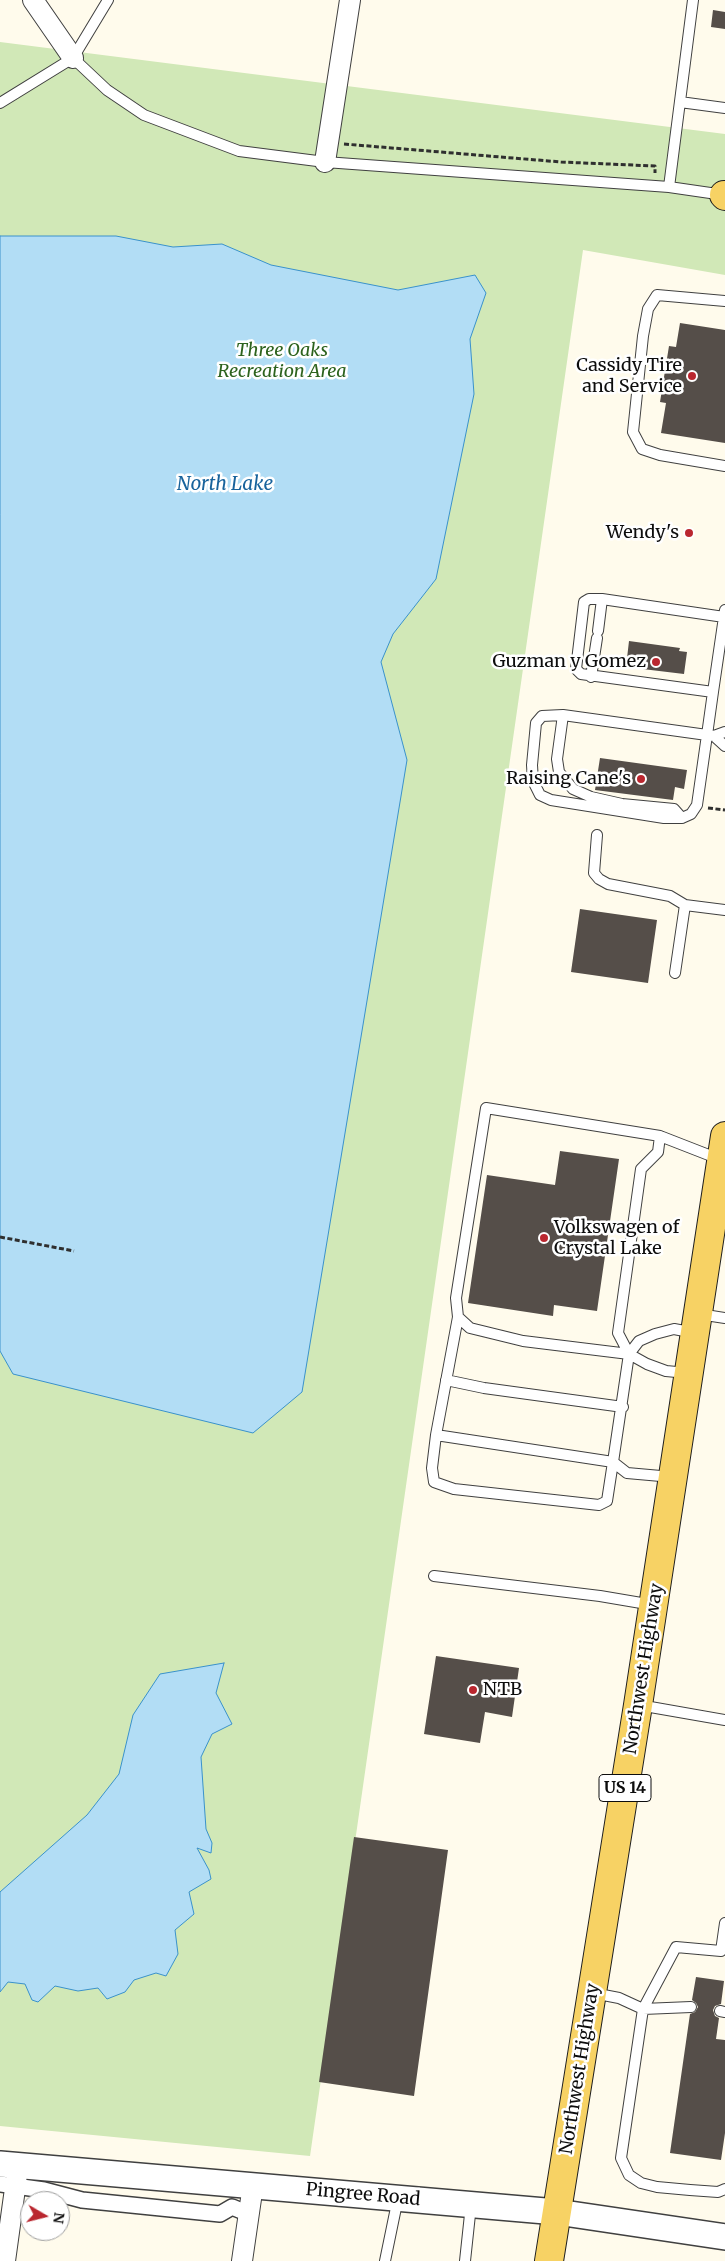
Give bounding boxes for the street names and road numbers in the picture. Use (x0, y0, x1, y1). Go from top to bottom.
street label: Northwest Highway (620, 1582, 668, 1756)
road number: US 14 (599, 1775, 651, 1802)
street label: Northwest Highway (556, 1982, 604, 2156)
street label: Pingree Road (305, 2179, 421, 2211)

